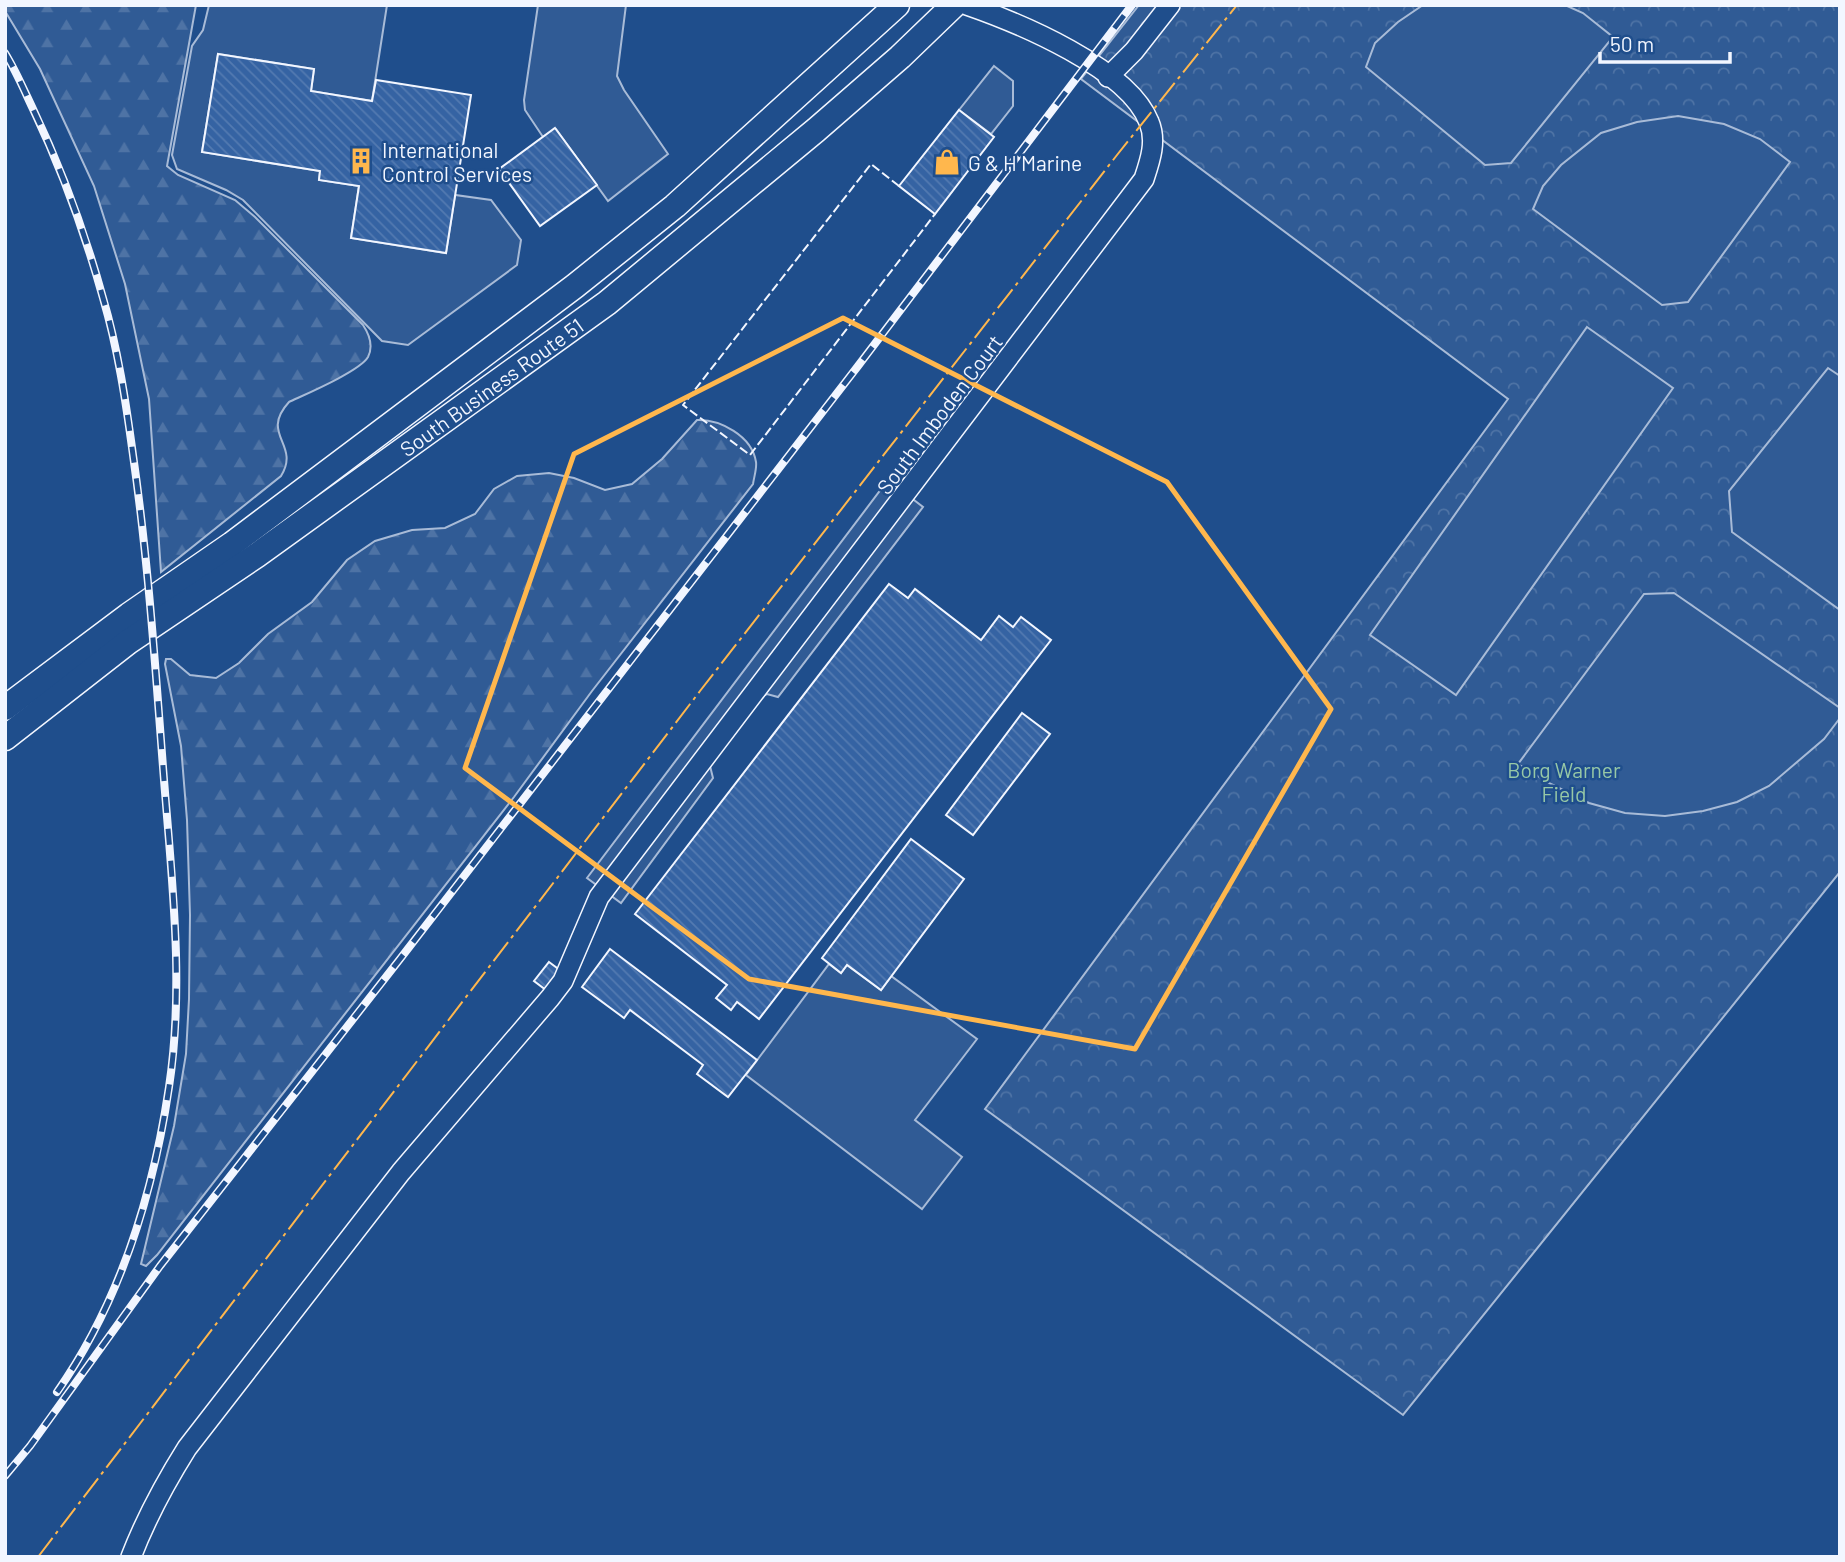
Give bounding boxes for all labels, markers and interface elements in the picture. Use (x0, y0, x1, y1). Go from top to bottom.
scale bar (1600, 21, 1730, 65)
text: 50 m (1610, 31, 1654, 56)
place label: International Control Services (382, 137, 532, 186)
building icon: International Control Services (346, 146, 376, 176)
shop icon: G & H Marine (932, 147, 962, 177)
place label: G & H Marine (968, 150, 1082, 175)
street label: South Business Route 51 (394, 312, 588, 461)
street label: South Imboden Court (871, 329, 1007, 499)
park label: Borg Warner Field (1507, 757, 1621, 806)

